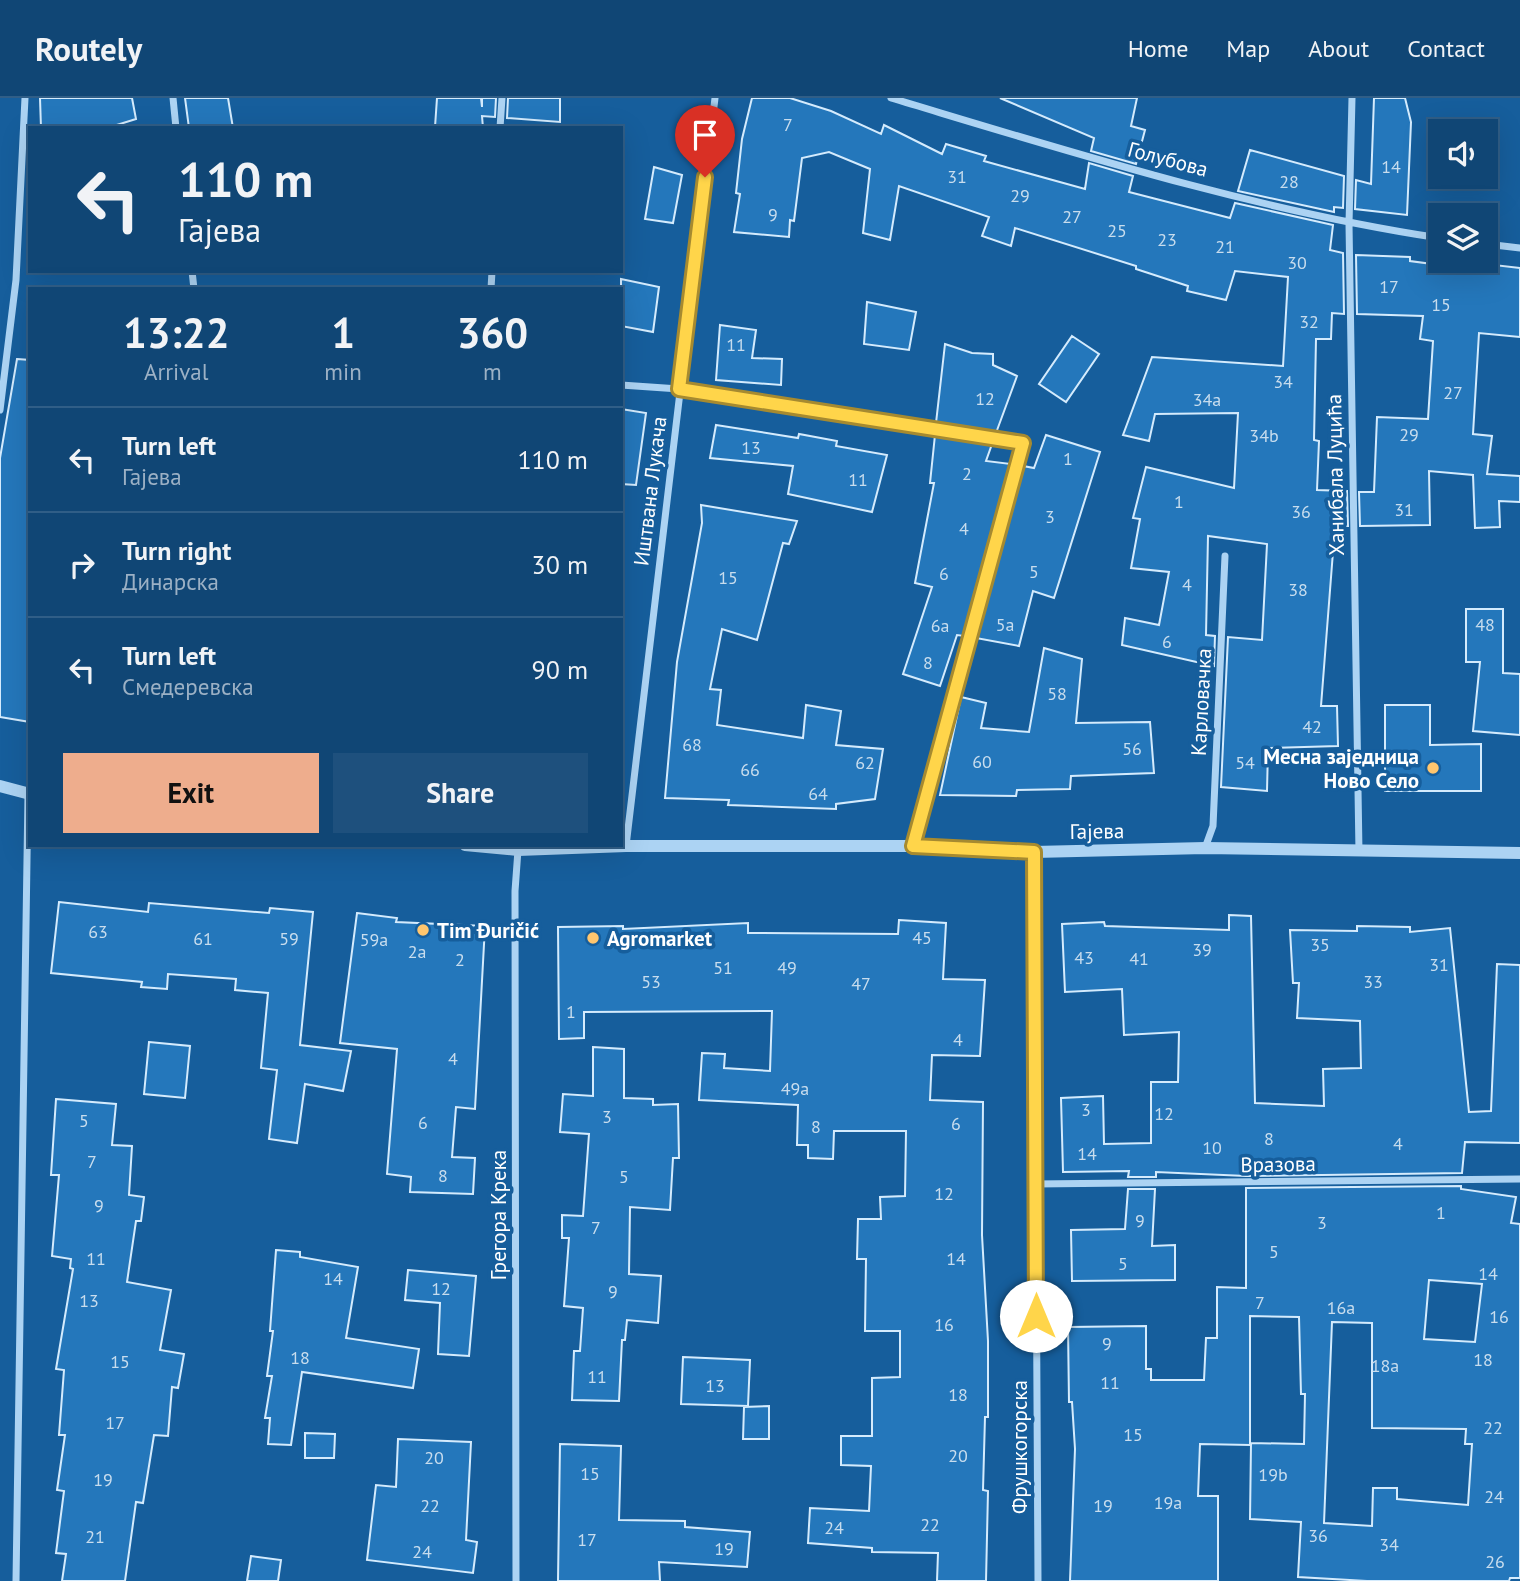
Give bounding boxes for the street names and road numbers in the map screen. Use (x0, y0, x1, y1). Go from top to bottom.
street label: Голубова (1125, 135, 1211, 183)
street label: Ханибала Луцића (1320, 394, 1350, 556)
street label: Иштвана Лукача (627, 415, 673, 567)
street label: Карловачка (1185, 647, 1217, 757)
street label: Гајева (1069, 817, 1125, 845)
street label: Грегора Крека (485, 1150, 512, 1280)
street label: Вразова (1240, 1150, 1316, 1178)
street label: Фрушкогорска (1006, 1380, 1033, 1514)

